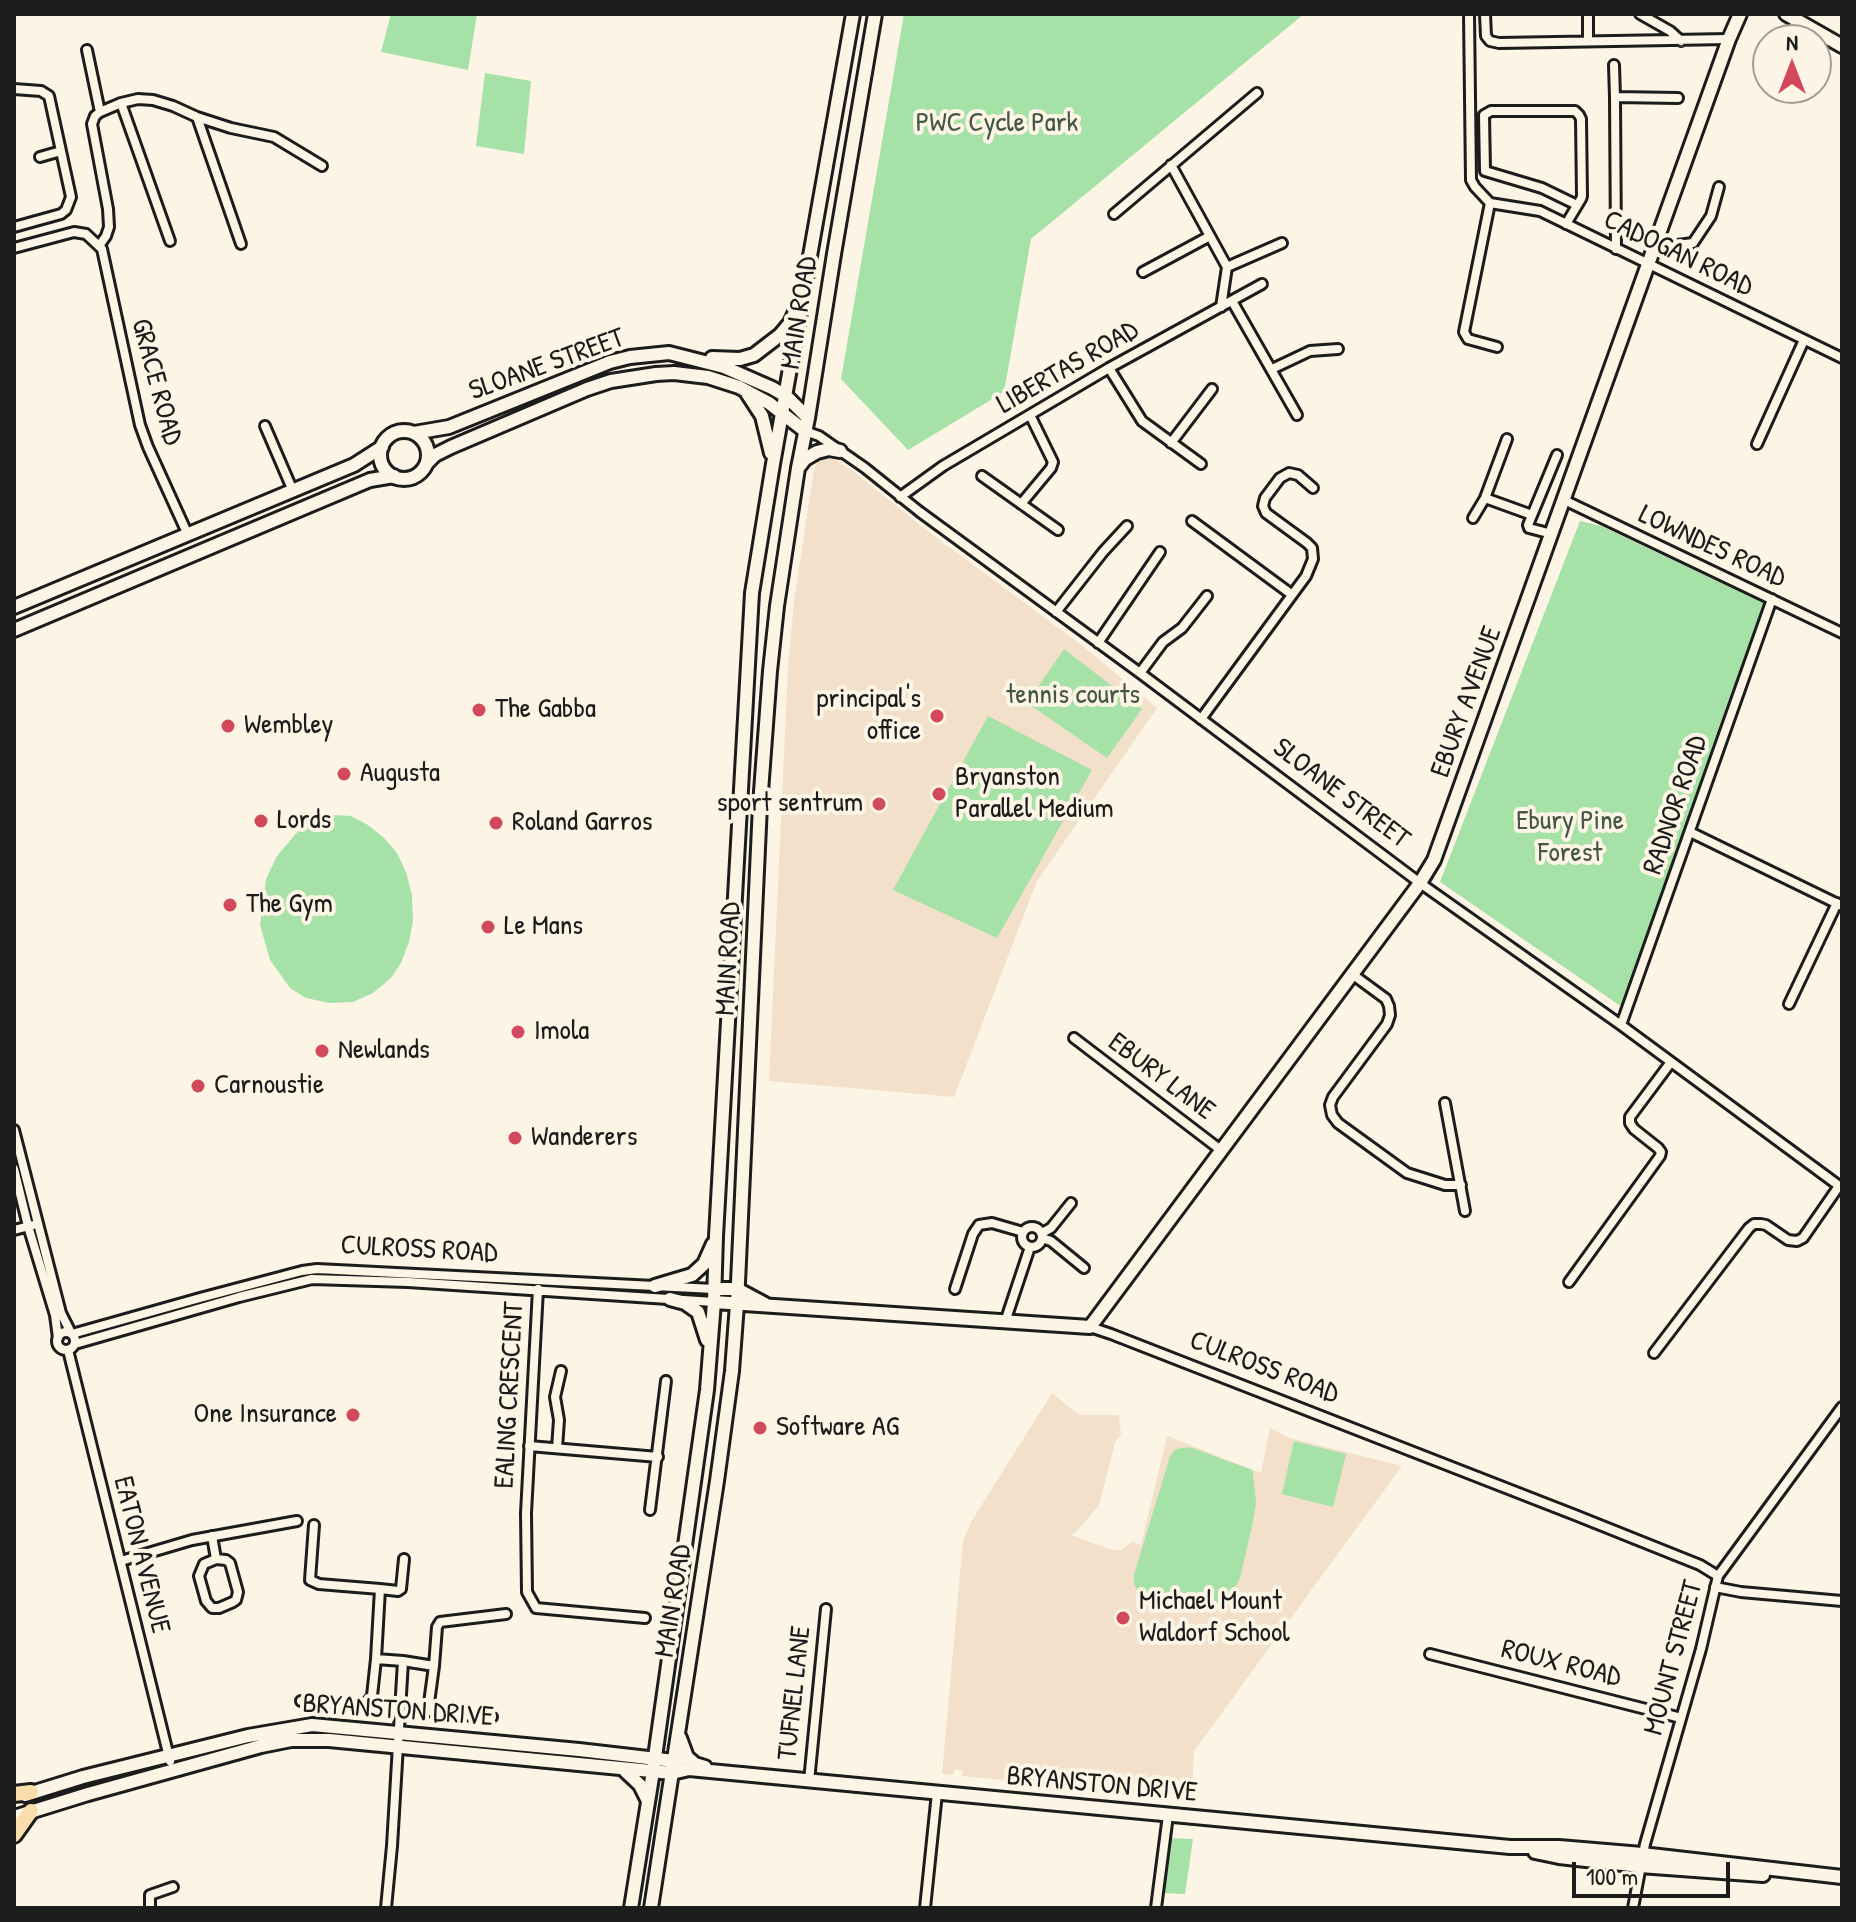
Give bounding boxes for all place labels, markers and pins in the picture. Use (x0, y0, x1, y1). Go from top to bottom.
place label: principal's office (816, 683, 921, 749)
place label: The Gabba (495, 693, 596, 727)
marker: The Gabba (470, 701, 488, 719)
marker: principal's office (928, 707, 946, 725)
place label: Wembley (244, 709, 333, 743)
marker: Wembley (219, 717, 237, 735)
place label: Augusta (360, 757, 440, 791)
place label: Bryanston Parallel Medium (955, 761, 1114, 827)
marker: Augusta (335, 765, 353, 783)
marker: Bryanston Parallel Medium (930, 785, 948, 803)
place label: sport sentrum (717, 787, 863, 821)
marker: sport sentrum (870, 795, 888, 813)
place label: Lords (277, 804, 331, 838)
place label: Roland Garros (512, 806, 652, 840)
marker: Lords (252, 812, 270, 830)
marker: Roland Garros (487, 814, 505, 832)
place label: The Gym (246, 888, 333, 922)
marker: The Gym (221, 896, 239, 914)
place label: Le Mans (504, 910, 583, 944)
marker: Le Mans (479, 918, 497, 936)
place label: Imola (534, 1015, 589, 1049)
marker: Imola (509, 1023, 527, 1041)
place label: Newlands (338, 1034, 430, 1068)
marker: Newlands (313, 1042, 331, 1060)
place label: Carnoustie (214, 1069, 324, 1103)
marker: Carnoustie (189, 1077, 207, 1095)
place label: Wanderers (531, 1121, 637, 1155)
marker: Wanderers (506, 1129, 524, 1147)
place label: One Insurance (194, 1398, 337, 1432)
marker: One Insurance (344, 1406, 362, 1424)
place label: Software AG (776, 1411, 899, 1445)
marker: Software AG (751, 1419, 769, 1437)
place label: Michael Mount Waldorf School (1139, 1585, 1290, 1651)
marker: Michael Mount Waldorf School (1114, 1609, 1132, 1627)

